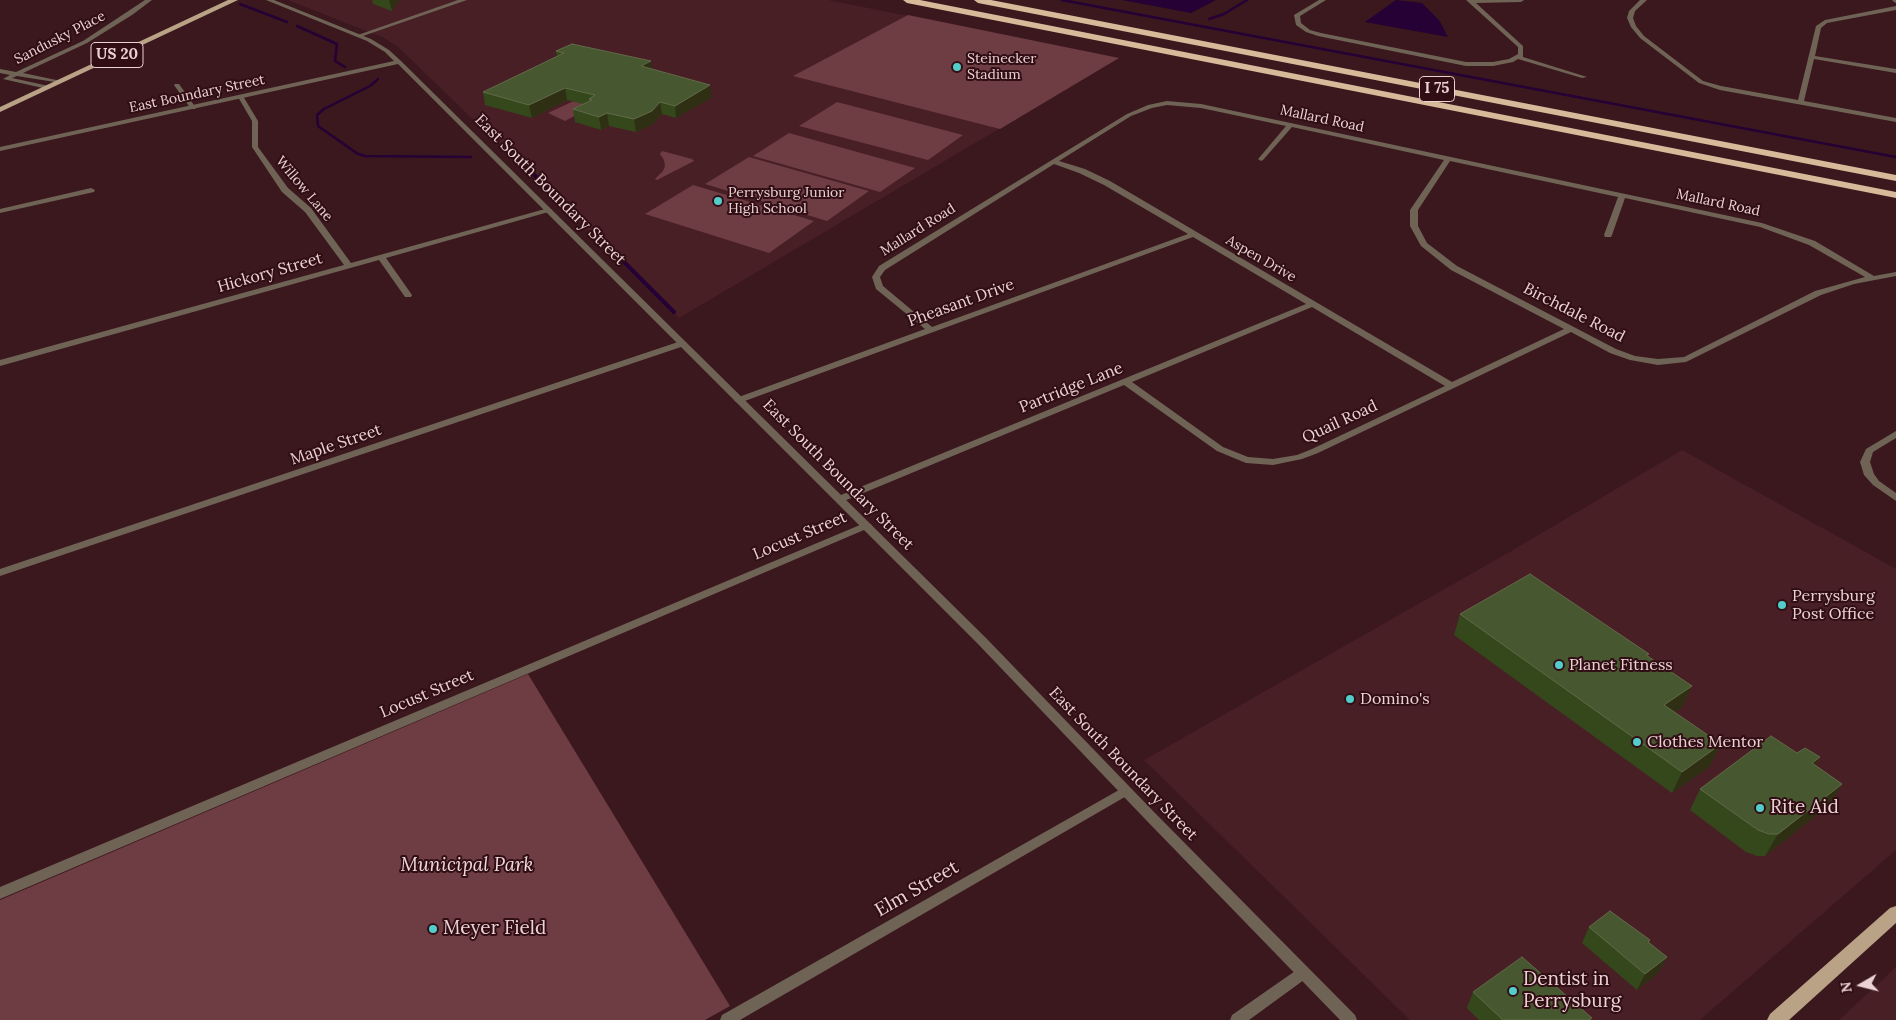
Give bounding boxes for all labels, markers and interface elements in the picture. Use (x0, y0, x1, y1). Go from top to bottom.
street label: Sandusky Place (12, 8, 108, 68)
road number: US 20 (91, 42, 143, 68)
place label: Steinecker Stadium (967, 51, 1036, 84)
marker: Steinecker Stadium (951, 61, 963, 73)
street label: East Boundary Street (128, 71, 266, 117)
road number: I 75 (1420, 76, 1454, 102)
street label: Mallard Road (1278, 102, 1366, 136)
street label: East South Boundary Street (471, 111, 629, 269)
street label: Willow Lane (272, 153, 336, 225)
place label: Perrysburg Junior High School (728, 185, 844, 218)
street label: Mallard Road (1674, 186, 1762, 220)
marker: Perrysburg Junior High School (712, 195, 724, 207)
street label: Mallard Road (877, 200, 959, 260)
street label: Aspen Drive (1223, 232, 1299, 286)
street label: Hickory Street (215, 249, 325, 297)
street label: Pheasant Drive (905, 275, 1017, 331)
street label: Birchdale Road (1520, 279, 1628, 347)
street label: Partridge Lane (1016, 359, 1126, 417)
street label: East South Boundary Street (759, 396, 917, 554)
street label: Quail Road (1299, 396, 1381, 448)
street label: Maple Street (288, 420, 384, 470)
street label: Locust Street (750, 508, 850, 564)
place label: Perrysburg Post Office (1792, 586, 1875, 624)
marker: Perrysburg Post Office (1776, 599, 1788, 611)
place label: Planet Fitness (1569, 655, 1673, 675)
marker: Planet Fitness (1553, 659, 1565, 671)
street label: Locust Street (377, 666, 477, 722)
street label: East South Boundary Street (1045, 683, 1201, 845)
place label: Domino's (1360, 689, 1430, 709)
marker: Domino's (1344, 693, 1356, 705)
place label: Clothes Mentor (1647, 732, 1763, 752)
marker: Clothes Mentor (1631, 736, 1643, 748)
place label: Rite Aid (1770, 797, 1839, 819)
marker: Rite Aid (1754, 802, 1766, 814)
park label: Municipal Park (401, 855, 533, 877)
street label: Elm Street (871, 856, 963, 922)
place label: Meyer Field (443, 918, 546, 940)
marker: Meyer Field (427, 923, 439, 935)
north arrow (1836, 960, 1886, 1010)
place label: Dentist in Perrysburg (1523, 969, 1621, 1013)
text: N (1836, 980, 1856, 994)
marker: Dentist in Perrysburg (1507, 985, 1519, 997)

